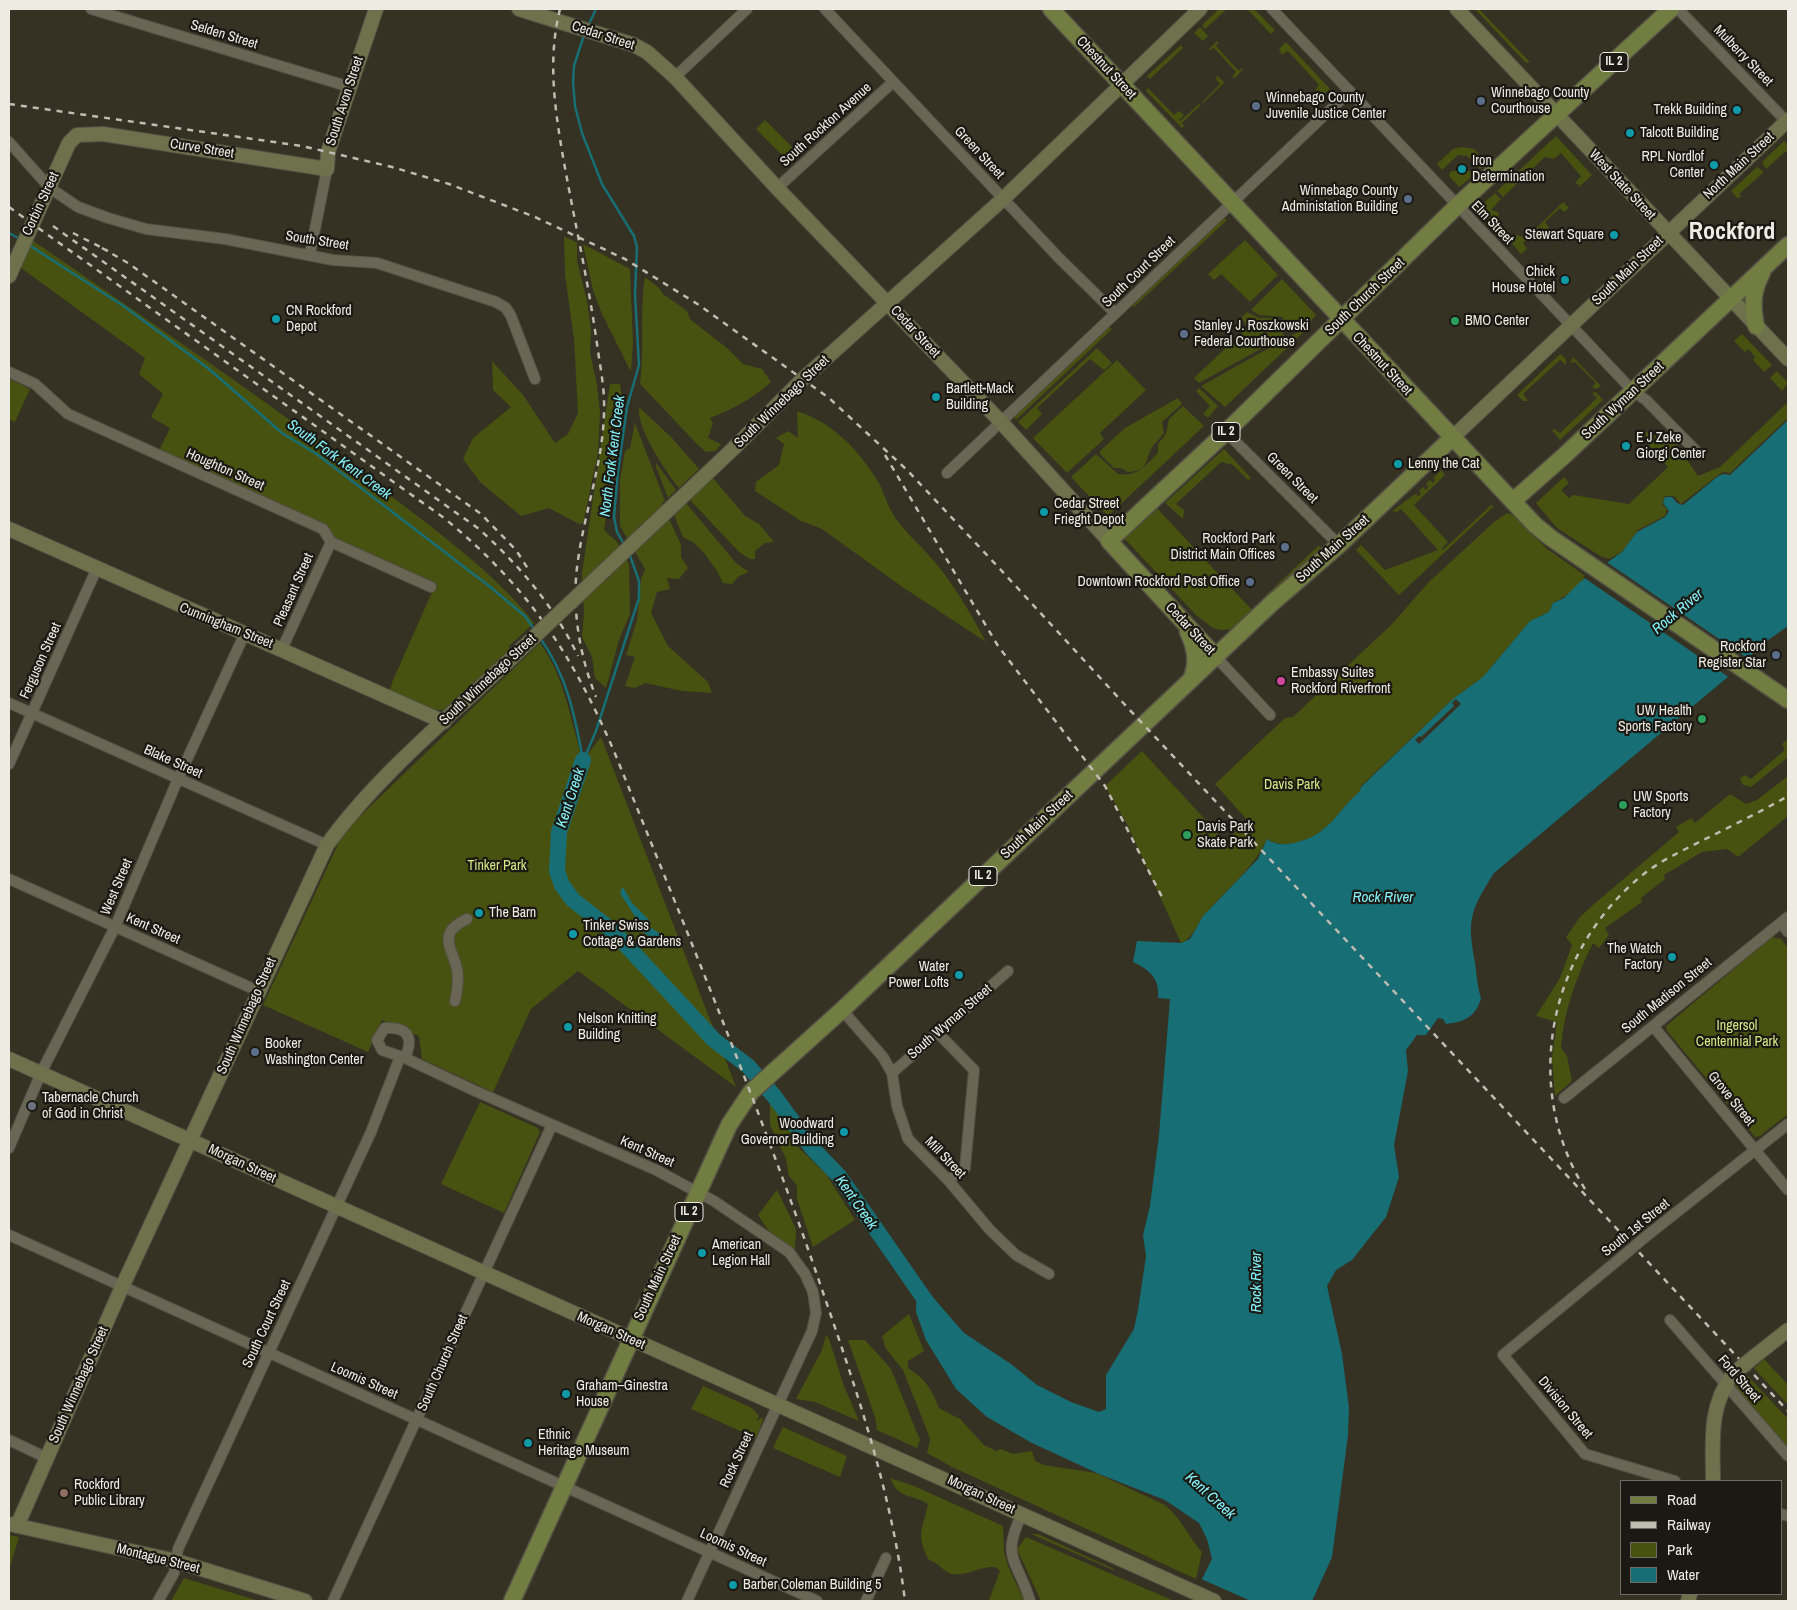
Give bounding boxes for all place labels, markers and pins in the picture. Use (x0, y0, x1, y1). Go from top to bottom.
place label: Winnebago County Courthouse (1491, 85, 1589, 118)
place label: Winnebago County Juvenile Justice Center (1266, 90, 1386, 122)
marker: Winnebago County Courthouse (1475, 95, 1487, 107)
marker: Winnebago County Juvenile Justice Center (1250, 100, 1262, 112)
place label: Trekk Building (1653, 102, 1727, 118)
marker: Trekk Building (1731, 104, 1743, 116)
place label: Talcott Building (1640, 125, 1719, 141)
marker: Talcott Building (1624, 127, 1636, 139)
place label: RPL Nordlof Center (1641, 149, 1704, 182)
place label: Iron Determination (1472, 153, 1545, 186)
marker: RPL Nordlof Center (1708, 159, 1720, 171)
marker: Iron Determination (1456, 163, 1468, 175)
place label: Winnebago County Administation Building (1282, 183, 1398, 216)
marker: Winnebago County Administation Building (1402, 193, 1414, 205)
place label: Stewart Square (1525, 227, 1604, 243)
marker: Stewart Square (1608, 229, 1620, 241)
place label: Chick House Hotel (1492, 264, 1555, 296)
marker: Chick House Hotel (1559, 274, 1571, 286)
place label: CN Rockford Depot (286, 303, 352, 336)
marker: CN Rockford Depot (270, 313, 282, 325)
place label: BMO Center (1465, 313, 1529, 329)
marker: BMO Center (1449, 315, 1461, 327)
place label: Stanley J. Roszkowski Federal Courthouse (1194, 318, 1309, 351)
marker: Stanley J. Roszkowski Federal Courthouse (1178, 328, 1190, 340)
place label: Bartlett-Mack Building (946, 381, 1014, 414)
marker: Bartlett-Mack Building (930, 391, 942, 403)
place label: E J Zeke Giorgi Center (1636, 430, 1706, 462)
marker: E J Zeke Giorgi Center (1620, 440, 1632, 452)
place label: Lenny the Cat (1408, 456, 1479, 472)
marker: Lenny the Cat (1392, 458, 1404, 470)
place label: Cedar Street Frieght Depot (1054, 496, 1124, 528)
marker: Cedar Street Frieght Depot (1038, 506, 1050, 518)
place label: Rockford Park District Main Offices (1171, 531, 1275, 564)
marker: Rockford Park District Main Offices (1279, 541, 1291, 553)
place label: Downtown Rockford Post Office (1077, 574, 1240, 590)
marker: Downtown Rockford Post Office (1244, 576, 1256, 588)
place label: Rockford Register Star (1698, 639, 1766, 672)
marker: Rockford Register Star (1770, 649, 1782, 661)
place label: Embassy Suites Rockford Riverfront (1291, 665, 1391, 698)
marker: Embassy Suites Rockford Riverfront (1275, 675, 1287, 687)
place label: UW Health Sports Factory (1618, 703, 1692, 736)
marker: UW Health Sports Factory (1696, 713, 1708, 725)
place label: UW Sports Factory (1633, 789, 1688, 822)
marker: UW Sports Factory (1617, 799, 1629, 811)
place label: Davis Park Skate Park (1197, 819, 1253, 852)
marker: Davis Park Skate Park (1181, 829, 1193, 841)
place label: The Barn (489, 905, 536, 921)
marker: The Barn (473, 907, 485, 919)
place label: Tinker Swiss Cottage & Gardens (583, 918, 681, 950)
marker: Tinker Swiss Cottage & Gardens (567, 928, 579, 940)
place label: The Watch Factory (1607, 941, 1662, 974)
marker: The Watch Factory (1666, 951, 1678, 963)
place label: Water Power Lofts (888, 959, 949, 992)
marker: Water Power Lofts (953, 969, 965, 981)
place label: Nelson Knitting Building (578, 1011, 656, 1044)
marker: Nelson Knitting Building (562, 1021, 574, 1033)
place label: Booker Washington Center (265, 1036, 363, 1068)
marker: Booker Washington Center (249, 1046, 261, 1058)
place label: Tabernacle Church of God in Christ (42, 1090, 139, 1122)
marker: Tabernacle Church of God in Christ (26, 1100, 38, 1112)
place label: Woodward Governor Building (741, 1116, 834, 1148)
marker: Woodward Governor Building (838, 1126, 850, 1138)
place label: American Legion Hall (712, 1237, 770, 1270)
marker: American Legion Hall (696, 1247, 708, 1259)
place label: Graham–Ginestra House (576, 1378, 668, 1410)
marker: Graham–Ginestra House (560, 1388, 572, 1400)
place label: Ethnic Heritage Museum (538, 1427, 629, 1460)
marker: Ethnic Heritage Museum (522, 1437, 534, 1449)
place label: Rockford Public Library (74, 1477, 145, 1510)
marker: Rockford Public Library (58, 1487, 70, 1499)
place label: Barber Coleman Building 5 (743, 1577, 881, 1593)
marker: Barber Coleman Building 5 (727, 1579, 739, 1591)

